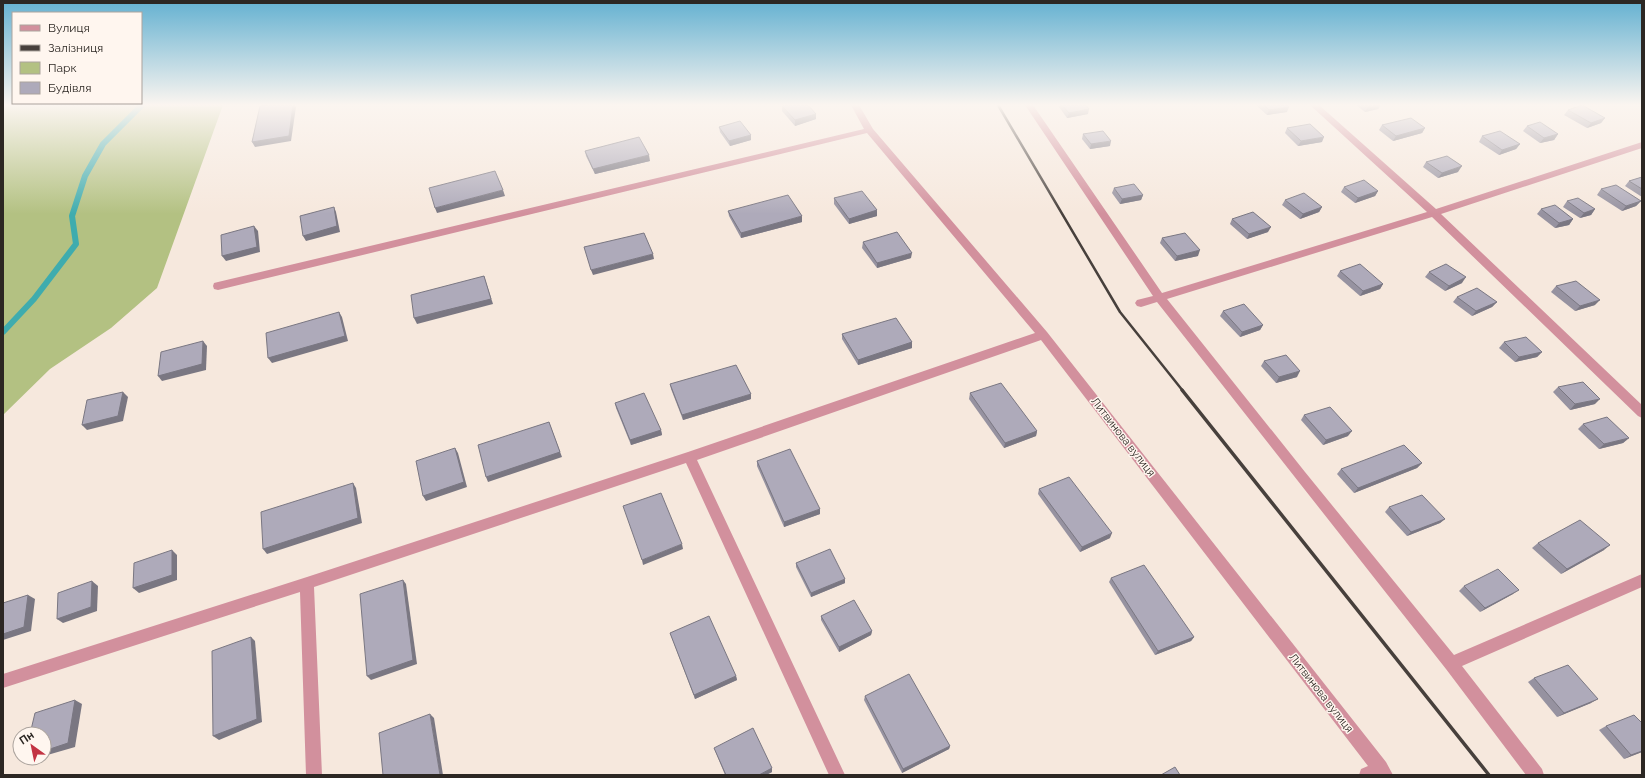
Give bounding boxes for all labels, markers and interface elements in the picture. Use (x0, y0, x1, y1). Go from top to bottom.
legend (12, 12, 142, 104)
text: Вулиця (48, 21, 90, 35)
text: Залізниця (48, 41, 103, 55)
text: Парк (48, 61, 77, 75)
text: Будівля (48, 81, 91, 95)
street label: Литвинова вулиця (1088, 395, 1158, 479)
street label: Литвинова вулиця (1286, 651, 1356, 735)
north arrow (12, 726, 52, 766)
text: Пн (17, 729, 37, 747)

